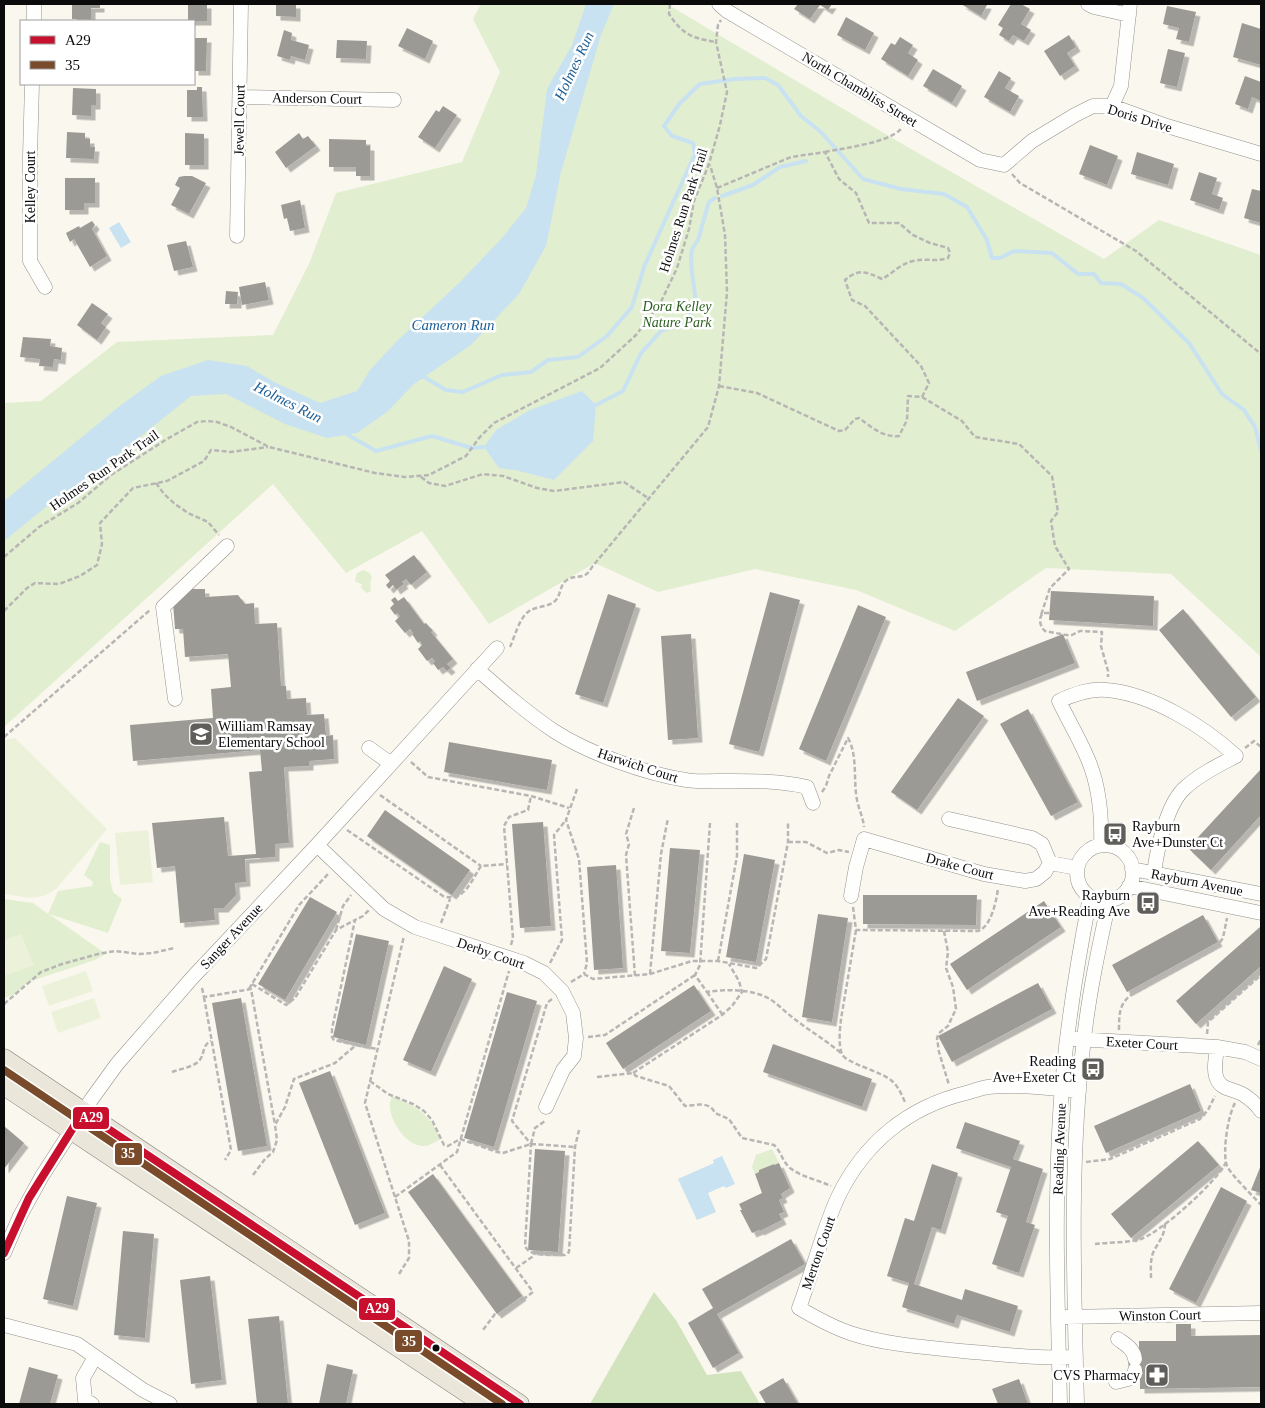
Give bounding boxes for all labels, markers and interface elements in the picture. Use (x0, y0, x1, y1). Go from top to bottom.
legend (20, 20, 195, 85)
water label: Holmes Run (551, 29, 597, 104)
text: A29 (65, 32, 91, 48)
street label: North Chambliss Street (800, 49, 920, 130)
text: 35 (65, 57, 80, 73)
street label: Jewell Court (231, 84, 248, 156)
street label: Anderson Court (272, 90, 362, 107)
street label: Doris Drive (1106, 102, 1174, 135)
street label: Holmes Run Park Trail (656, 146, 711, 274)
street label: Kelley Court (23, 151, 38, 223)
park label: Dora Kelley Nature Park (641, 299, 712, 330)
water label: Cameron Run (411, 317, 495, 333)
water label: Holmes Run (251, 378, 324, 426)
street label: Holmes Run Park Trail (47, 427, 162, 514)
place label: William Ramsay Elementary School (218, 719, 325, 750)
school or university icon: William Ramsay Elementary School (188, 721, 214, 747)
street label: Harwich Court (596, 745, 680, 786)
place label: Rayburn Ave+Dunster Ct (1132, 819, 1223, 850)
bus stop icon: Rayburn Ave+Dunster Ct (1102, 821, 1128, 847)
street label: Drake Court (924, 850, 996, 883)
street label: Rayburn Avenue (1150, 866, 1244, 899)
place label: Rayburn Ave+Reading Ave (1028, 888, 1130, 919)
bus stop icon: Rayburn Ave+Reading Ave (1135, 890, 1161, 916)
street label: Sanger Avenue (197, 900, 266, 972)
street label: Derby Court (455, 935, 527, 972)
street label: Exeter Court (1106, 1034, 1178, 1053)
place label: Reading Ave+Exeter Ct (993, 1054, 1076, 1085)
bus stop icon: Reading Ave+Exeter Ct (1080, 1056, 1106, 1082)
street label: Reading Avenue (1050, 1103, 1069, 1195)
line badge: A29 (72, 1106, 110, 1130)
text: A29 (79, 1110, 103, 1125)
line badge: 35 (114, 1142, 143, 1166)
text: 35 (121, 1146, 135, 1161)
street label: Merton Court (799, 1214, 838, 1292)
line badge: A29 (358, 1297, 396, 1321)
text: A29 (365, 1301, 389, 1316)
street label: Winston Court (1119, 1307, 1201, 1324)
line badge: 35 (394, 1329, 423, 1353)
text: 35 (402, 1334, 416, 1349)
unlabelled marker (431, 1343, 441, 1353)
pharmacy icon: CVS Pharmacy (1144, 1362, 1170, 1388)
place label: CVS Pharmacy (1053, 1368, 1140, 1383)

